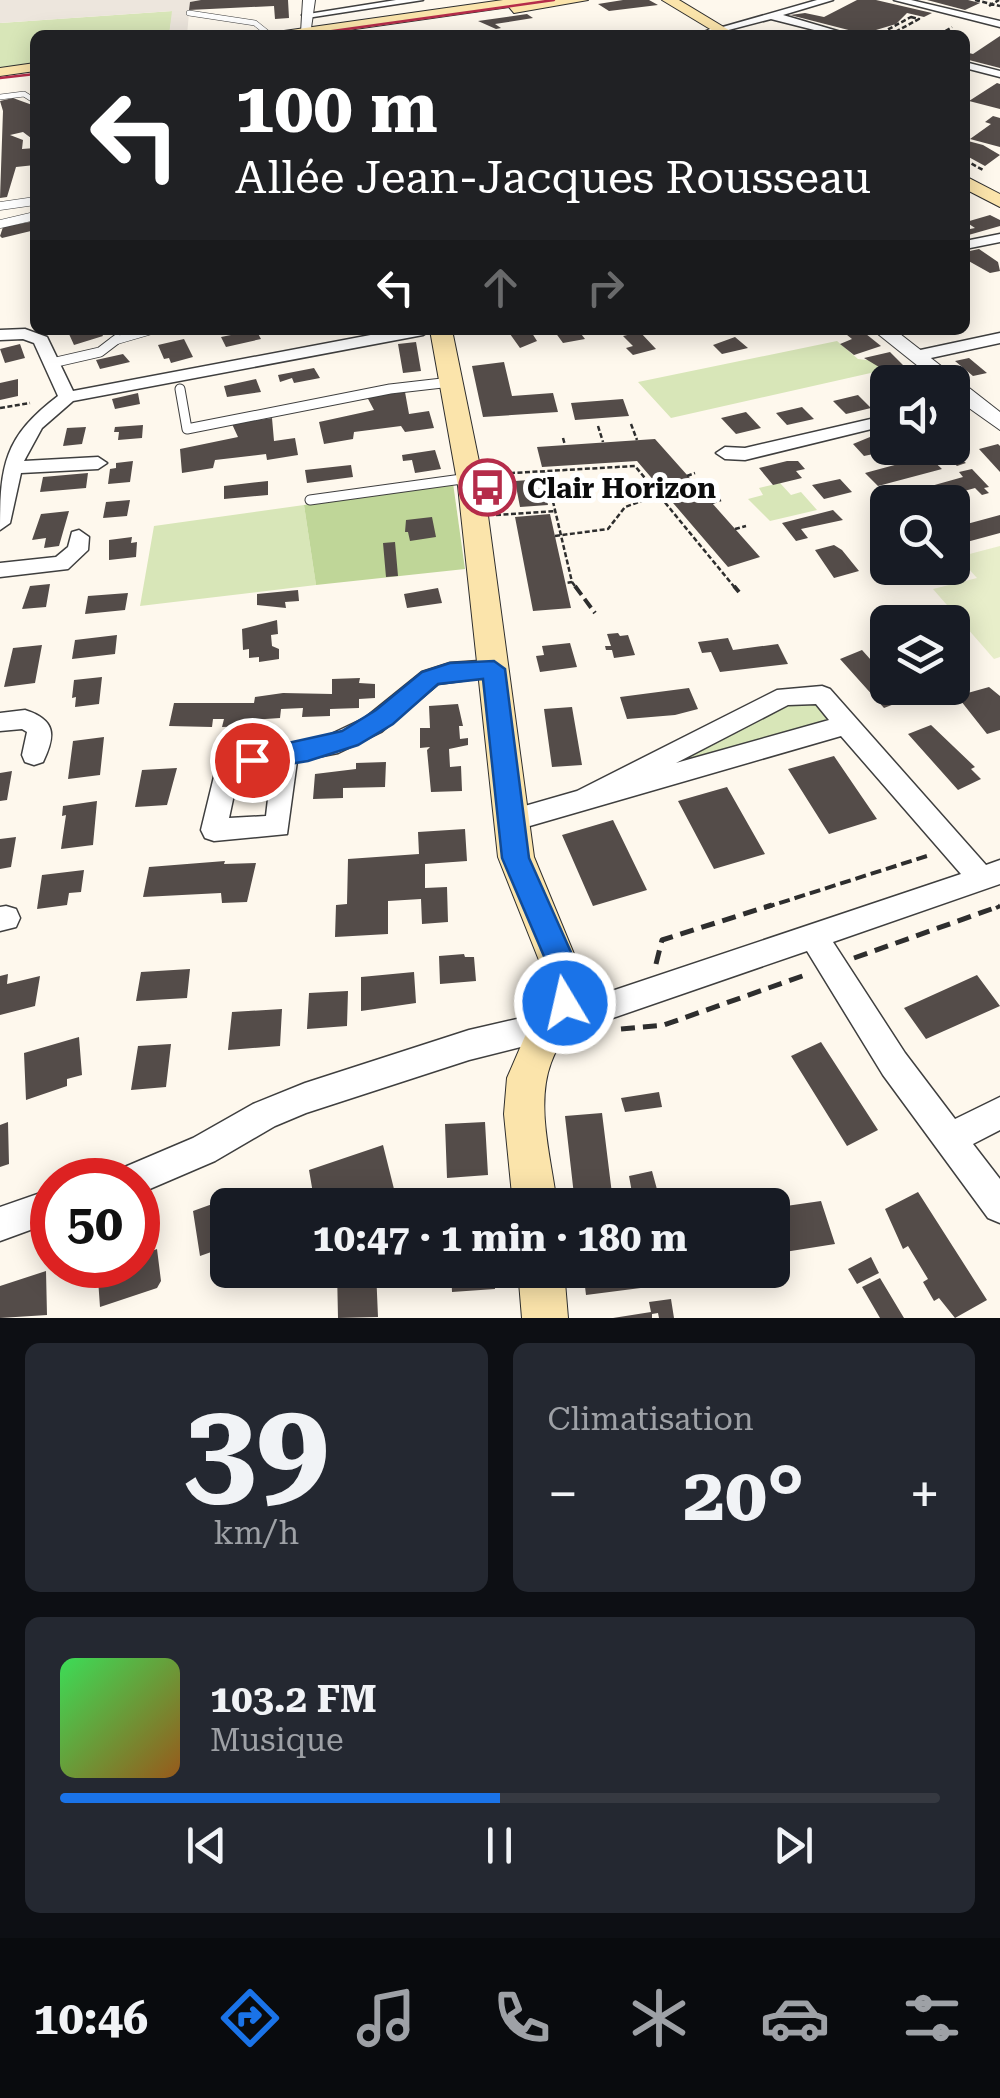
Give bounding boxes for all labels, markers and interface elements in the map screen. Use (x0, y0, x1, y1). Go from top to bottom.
text: 100 m (235, 67, 438, 149)
icon: left (70, 70, 200, 200)
text: Allée Jean-Jacques Rousseau (235, 151, 871, 204)
icon: left (368, 260, 423, 315)
icon: ahead (473, 260, 528, 315)
icon: right (578, 260, 633, 315)
map controls (870, 365, 970, 705)
button: sound (870, 365, 970, 465)
bus stop icon: Clair Horizon (458, 458, 518, 518)
place label: Clair Horizon (527, 472, 716, 505)
button: search (870, 485, 970, 585)
button: layers (870, 605, 970, 705)
pin (210, 718, 295, 803)
icon: arrive (225, 733, 280, 788)
position arrow (513, 951, 617, 1055)
speed limit sign: 50 (30, 1158, 160, 1288)
text: 10:47 · 1 min · 180 m (313, 1216, 687, 1260)
text: 39 (183, 1372, 329, 1525)
text: Climatisation (548, 1400, 754, 1438)
text: 20° (683, 1450, 804, 1538)
text: − (548, 1462, 578, 1526)
text: + (909, 1462, 940, 1526)
text: km/h (213, 1514, 299, 1552)
text: 103.2 FM (210, 1677, 377, 1721)
text: Musique (210, 1721, 344, 1759)
icon: previous (179, 1818, 234, 1873)
icon: pause (472, 1818, 527, 1873)
icon: next (766, 1818, 821, 1873)
icon: directions (215, 1983, 285, 2053)
icon: music (351, 1983, 421, 2053)
icon: phone (487, 1983, 557, 2053)
icon: climate (624, 1983, 694, 2053)
icon: car (760, 1983, 830, 2053)
icon: filters (897, 1983, 967, 2053)
text: 10:46 (33, 1992, 148, 2045)

